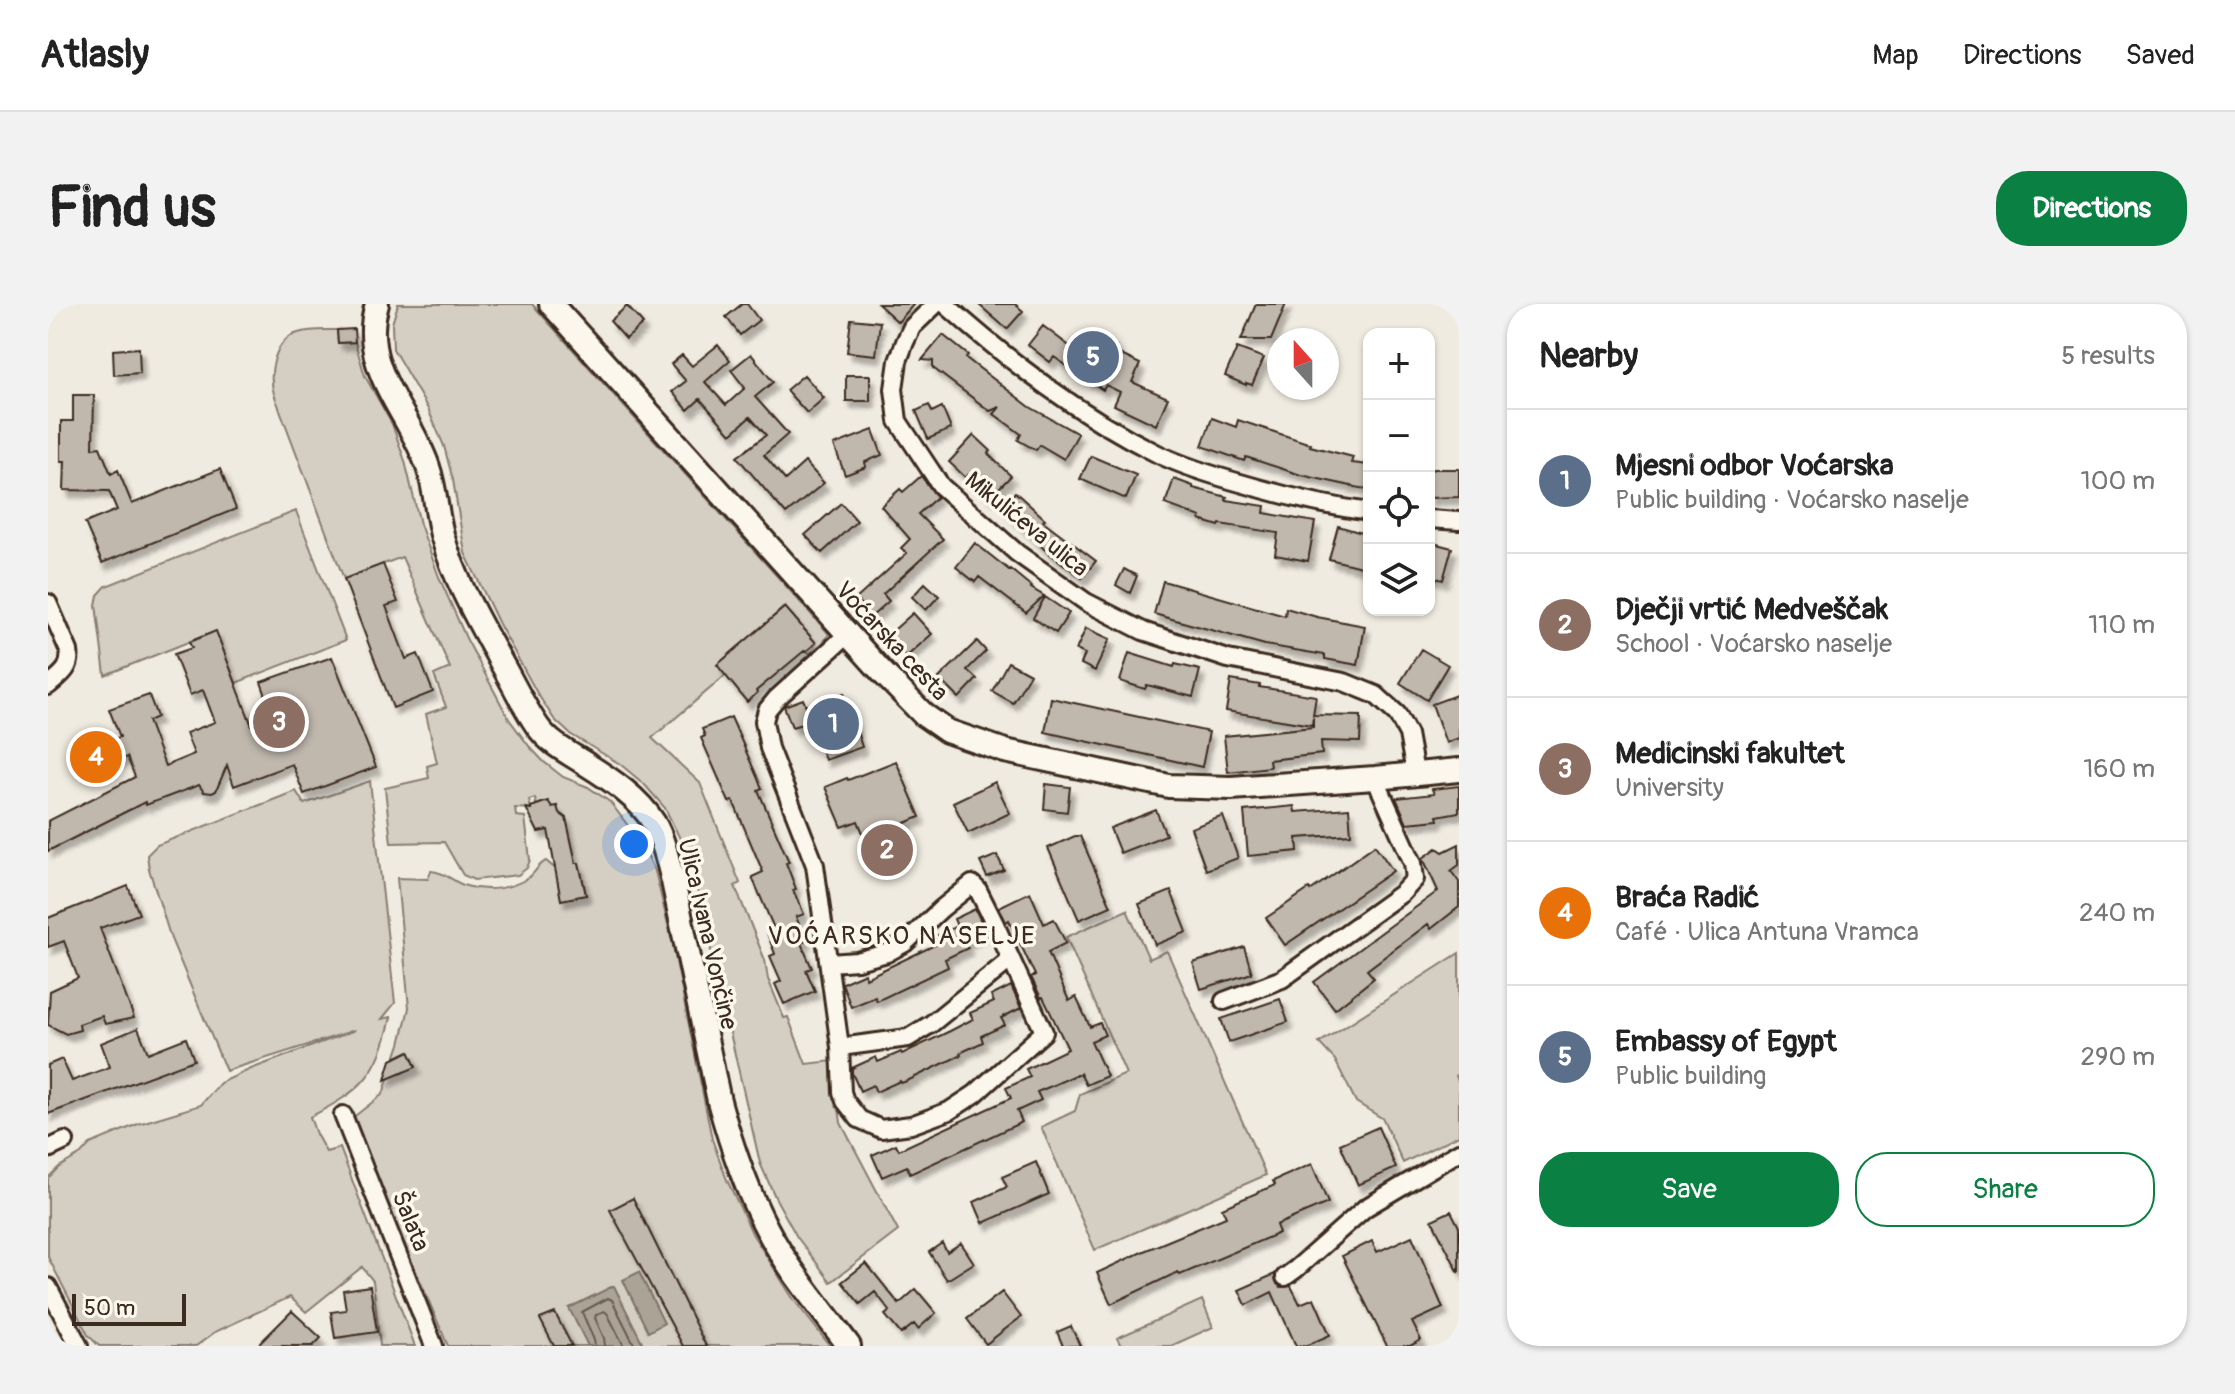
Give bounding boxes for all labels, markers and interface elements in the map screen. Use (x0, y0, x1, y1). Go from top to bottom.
text: Atlasly (40, 31, 149, 79)
text: Map (1872, 38, 1919, 73)
text: Directions (1963, 38, 2082, 73)
text: Saved (2126, 38, 2195, 73)
button: Directions (1996, 171, 2187, 246)
text: Find us (48, 174, 216, 243)
pin: 5 (1067, 327, 1119, 387)
north arrow (1267, 328, 1339, 400)
map controls (1363, 328, 1435, 616)
button: + (1363, 328, 1435, 400)
text: Nearby (1539, 335, 1638, 378)
text: 5 results (2061, 340, 2155, 372)
button: − (1363, 400, 1435, 472)
text: Mjesni odbor Voćarska (1615, 447, 1894, 484)
text: 1 (1560, 465, 1570, 497)
text: 100 m (2081, 465, 2155, 497)
street label: Mikulićeva ulica (959, 466, 1094, 583)
button: locate (1363, 472, 1435, 544)
text: Public building · Voćarsko naselje (1615, 484, 1969, 516)
button: layers (1363, 544, 1435, 616)
street label: Voćarska cesta (829, 576, 954, 707)
text: Dječji vrtić Medveščak (1615, 591, 1888, 628)
text: 2 (1558, 609, 1572, 641)
text: 110 m (2088, 609, 2155, 641)
text: School · Voćarsko naselje (1615, 628, 1892, 660)
pin: 3 (253, 692, 305, 752)
pin: 1 (807, 694, 859, 754)
pin: 4 (70, 727, 122, 787)
text: Medicinski fakultet (1615, 735, 1845, 772)
text: 3 (1558, 753, 1572, 785)
text: 160 m (2083, 753, 2155, 785)
text: University (1615, 772, 1724, 804)
pin: 2 (861, 820, 913, 880)
your location (614, 824, 654, 864)
street label: Ulica Ivana Vončine (671, 836, 744, 1032)
text: Braća Radić (1615, 879, 1760, 916)
text: 4 (1557, 897, 1573, 929)
text: 240 m (2079, 897, 2155, 929)
text: Café · Ulica Antuna Vramca (1615, 916, 1919, 948)
district label: VOĆARSKO NASELJE (767, 920, 1037, 952)
text: Embassy of Egypt (1615, 1023, 1837, 1060)
text: 5 (1558, 1041, 1572, 1073)
text: 290 m (2081, 1041, 2155, 1073)
text: Public building (1615, 1060, 1766, 1092)
button: Save (1539, 1152, 1839, 1227)
button: Share (1855, 1152, 2155, 1227)
street label: Šalata (385, 1186, 437, 1256)
scale bar (72, 1290, 186, 1326)
text: 50 m (84, 1294, 135, 1322)

